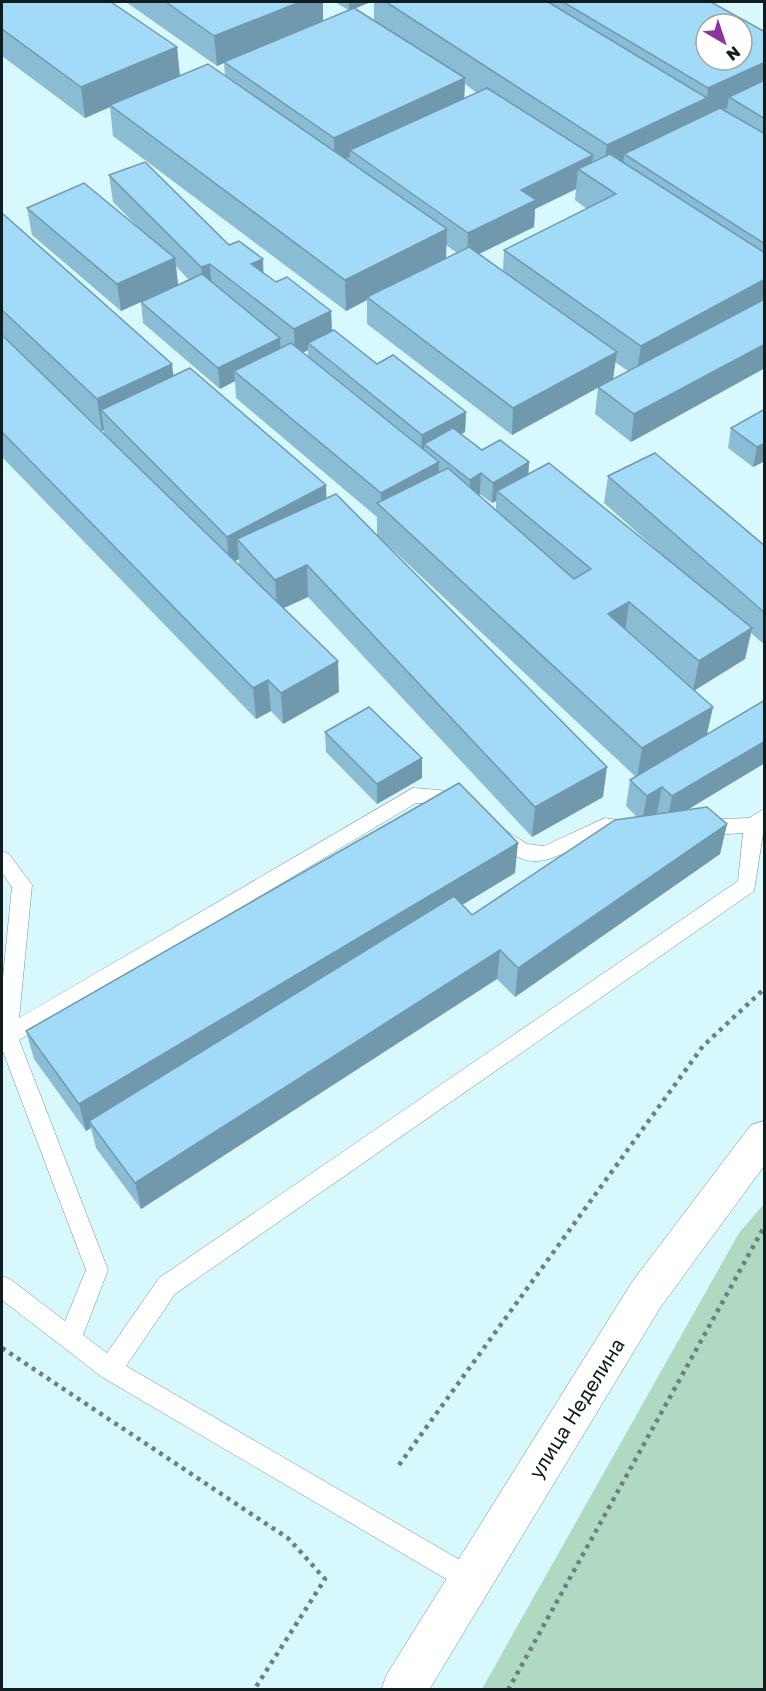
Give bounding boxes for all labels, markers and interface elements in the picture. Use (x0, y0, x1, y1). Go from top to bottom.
north arrow (694, 12, 754, 72)
text: N (722, 42, 744, 65)
street label: улица Неделина (523, 1333, 629, 1483)

